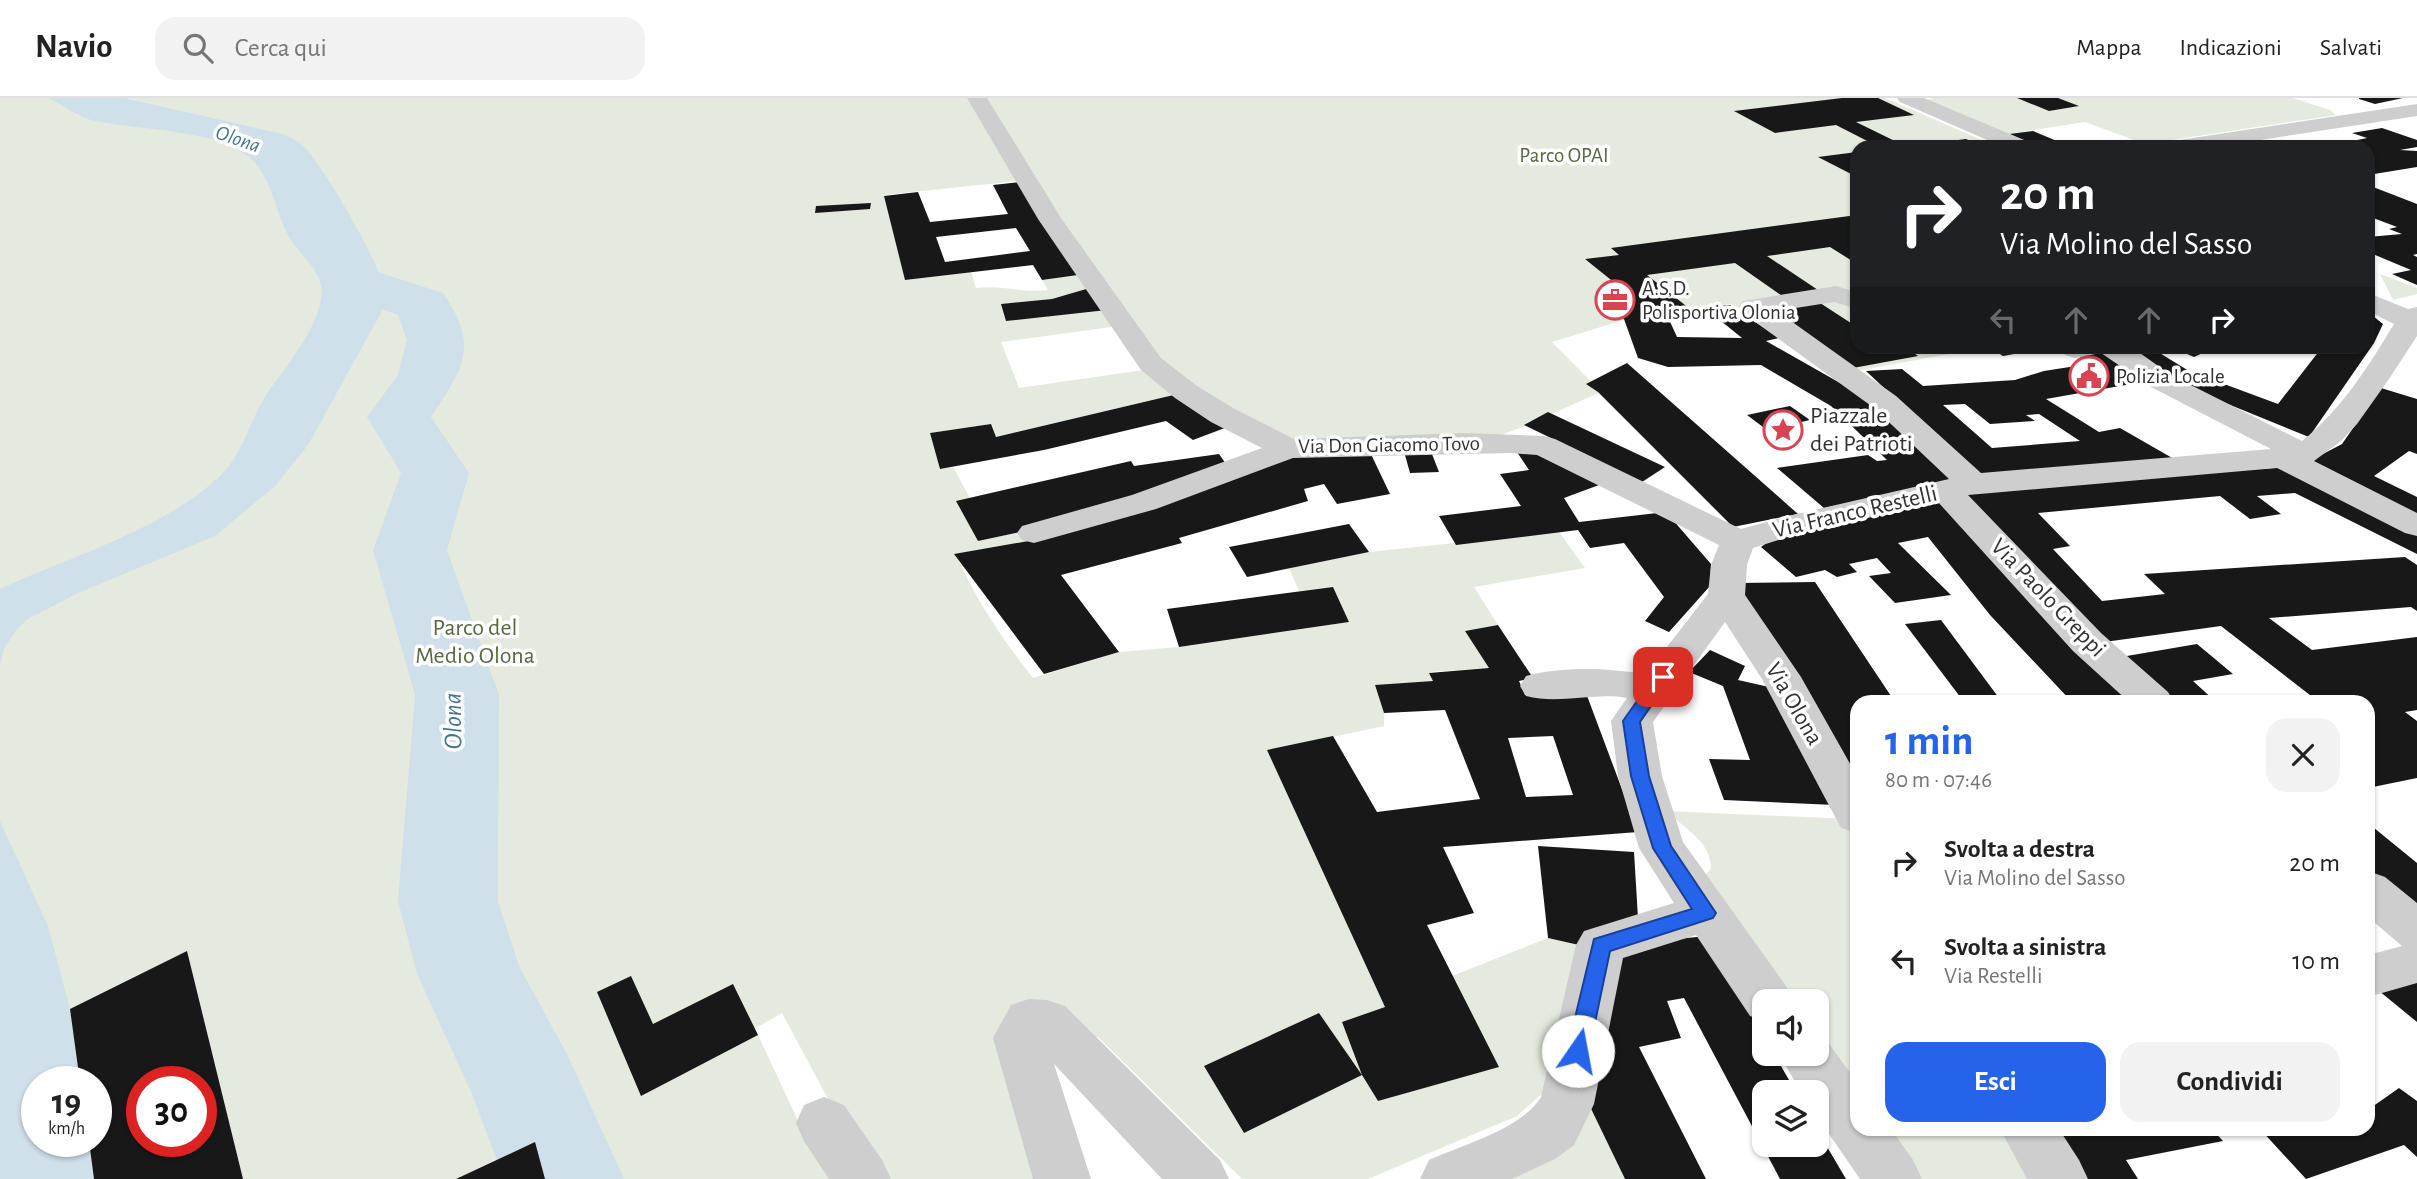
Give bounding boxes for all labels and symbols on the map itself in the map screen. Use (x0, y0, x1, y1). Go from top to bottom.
water label: Olona (213, 122, 263, 156)
park label: Parco OPAI (1519, 145, 1609, 166)
place label: A.S.D. Polisportiva Olonia (1642, 278, 1796, 323)
office icon: A.S.D. Polisportiva Olonia (1594, 279, 1636, 321)
public building icon: Polizia Locale (2068, 355, 2110, 397)
place label: Polizia Locale (2116, 366, 2225, 387)
place label: Piazzale dei Patrioti (1810, 404, 1913, 456)
place icon: Piazzale dei Patrioti (1762, 409, 1804, 451)
street label: Via Don Giacomo Tovo (1298, 433, 1480, 457)
street label: Via Franco Restelli (1770, 481, 1940, 543)
street label: Via Paolo Greppi (1986, 534, 2110, 662)
park label: Parco del Medio Olona (415, 616, 535, 668)
pin (1633, 647, 1693, 707)
street label: Via Olona (1761, 659, 1827, 749)
water label: Olona (440, 692, 466, 750)
position arrow (1541, 1014, 1615, 1088)
speed limit sign: 30 (126, 1066, 217, 1157)

